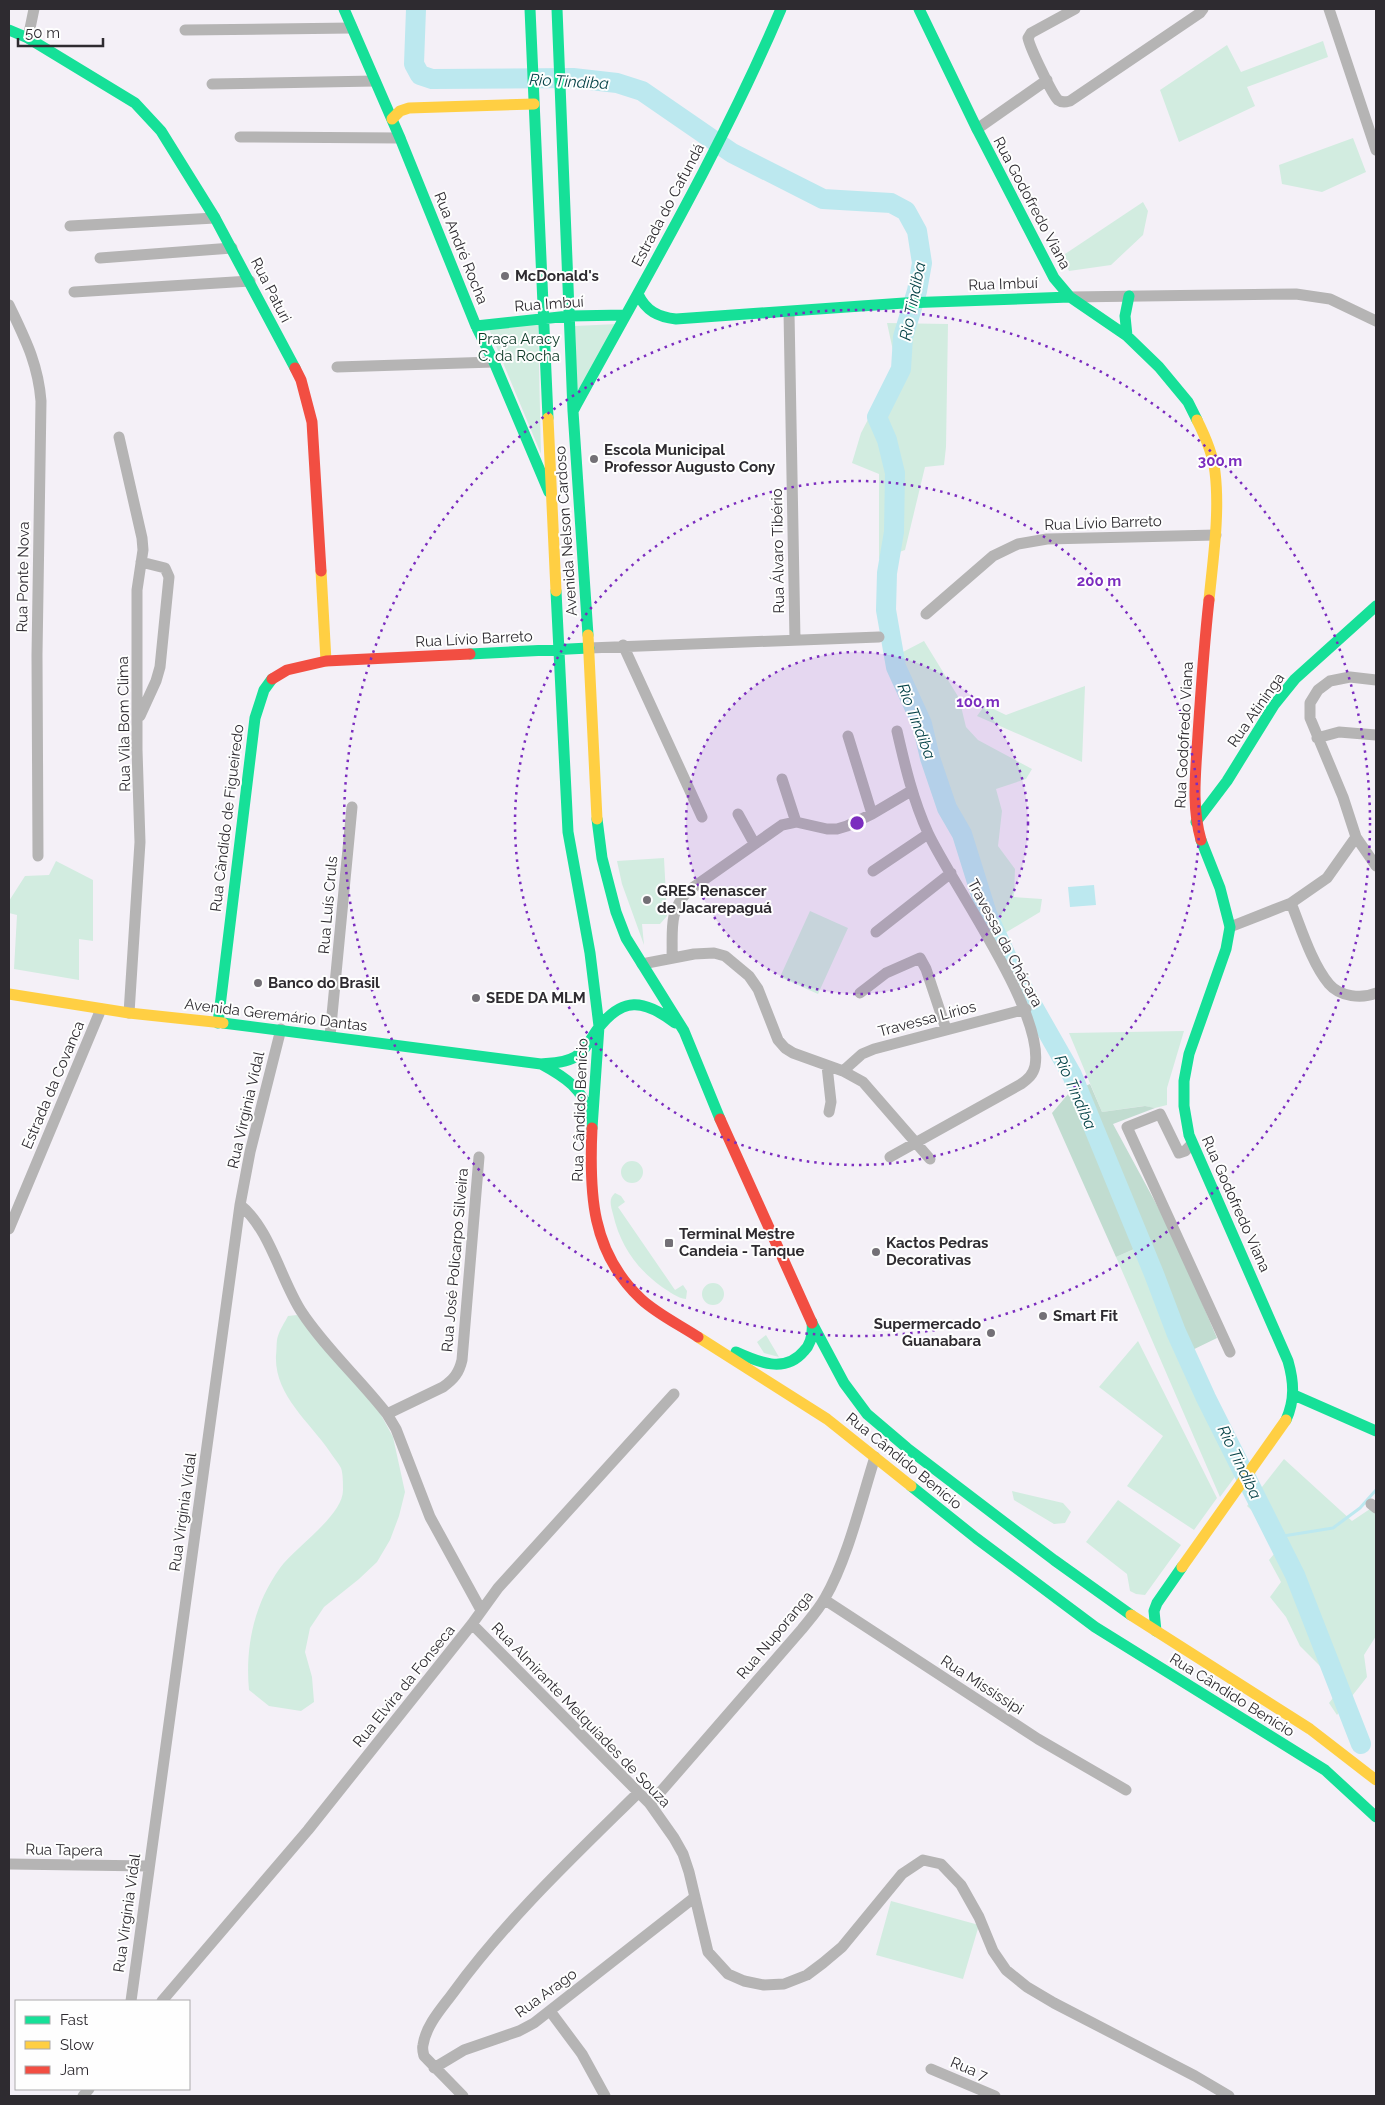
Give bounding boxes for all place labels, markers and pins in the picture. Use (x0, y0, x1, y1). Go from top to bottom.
place label: McDonald's (515, 267, 599, 285)
marker: McDonald's (499, 270, 511, 282)
place label: Escola Municipal Professor Augusto Cony (604, 441, 776, 476)
marker: Escola Municipal Professor Augusto Cony (588, 453, 600, 465)
centre of rings (848, 814, 866, 832)
place label: GRES Renascer de Jacarepaguá (657, 882, 772, 917)
marker: GRES Renascer de Jacarepaguá (641, 894, 653, 906)
place label: Banco do Brasil (268, 974, 380, 992)
marker: Banco do Brasil (252, 977, 264, 989)
place label: SEDE DA MLM (486, 989, 586, 1007)
marker: SEDE DA MLM (470, 992, 482, 1004)
place label: Terminal Mestre Candeia - Tanque (679, 1225, 805, 1260)
place label: Kactos Pedras Decorativas (886, 1234, 988, 1269)
marker: Terminal Mestre Candeia - Tanque (663, 1237, 675, 1249)
marker: Kactos Pedras Decorativas (870, 1246, 882, 1258)
place label: Smart Fit (1053, 1307, 1118, 1325)
marker: Smart Fit (1037, 1310, 1049, 1322)
place label: Supermercado Guanabara (874, 1315, 981, 1350)
marker: Supermercado Guanabara (985, 1327, 997, 1339)

